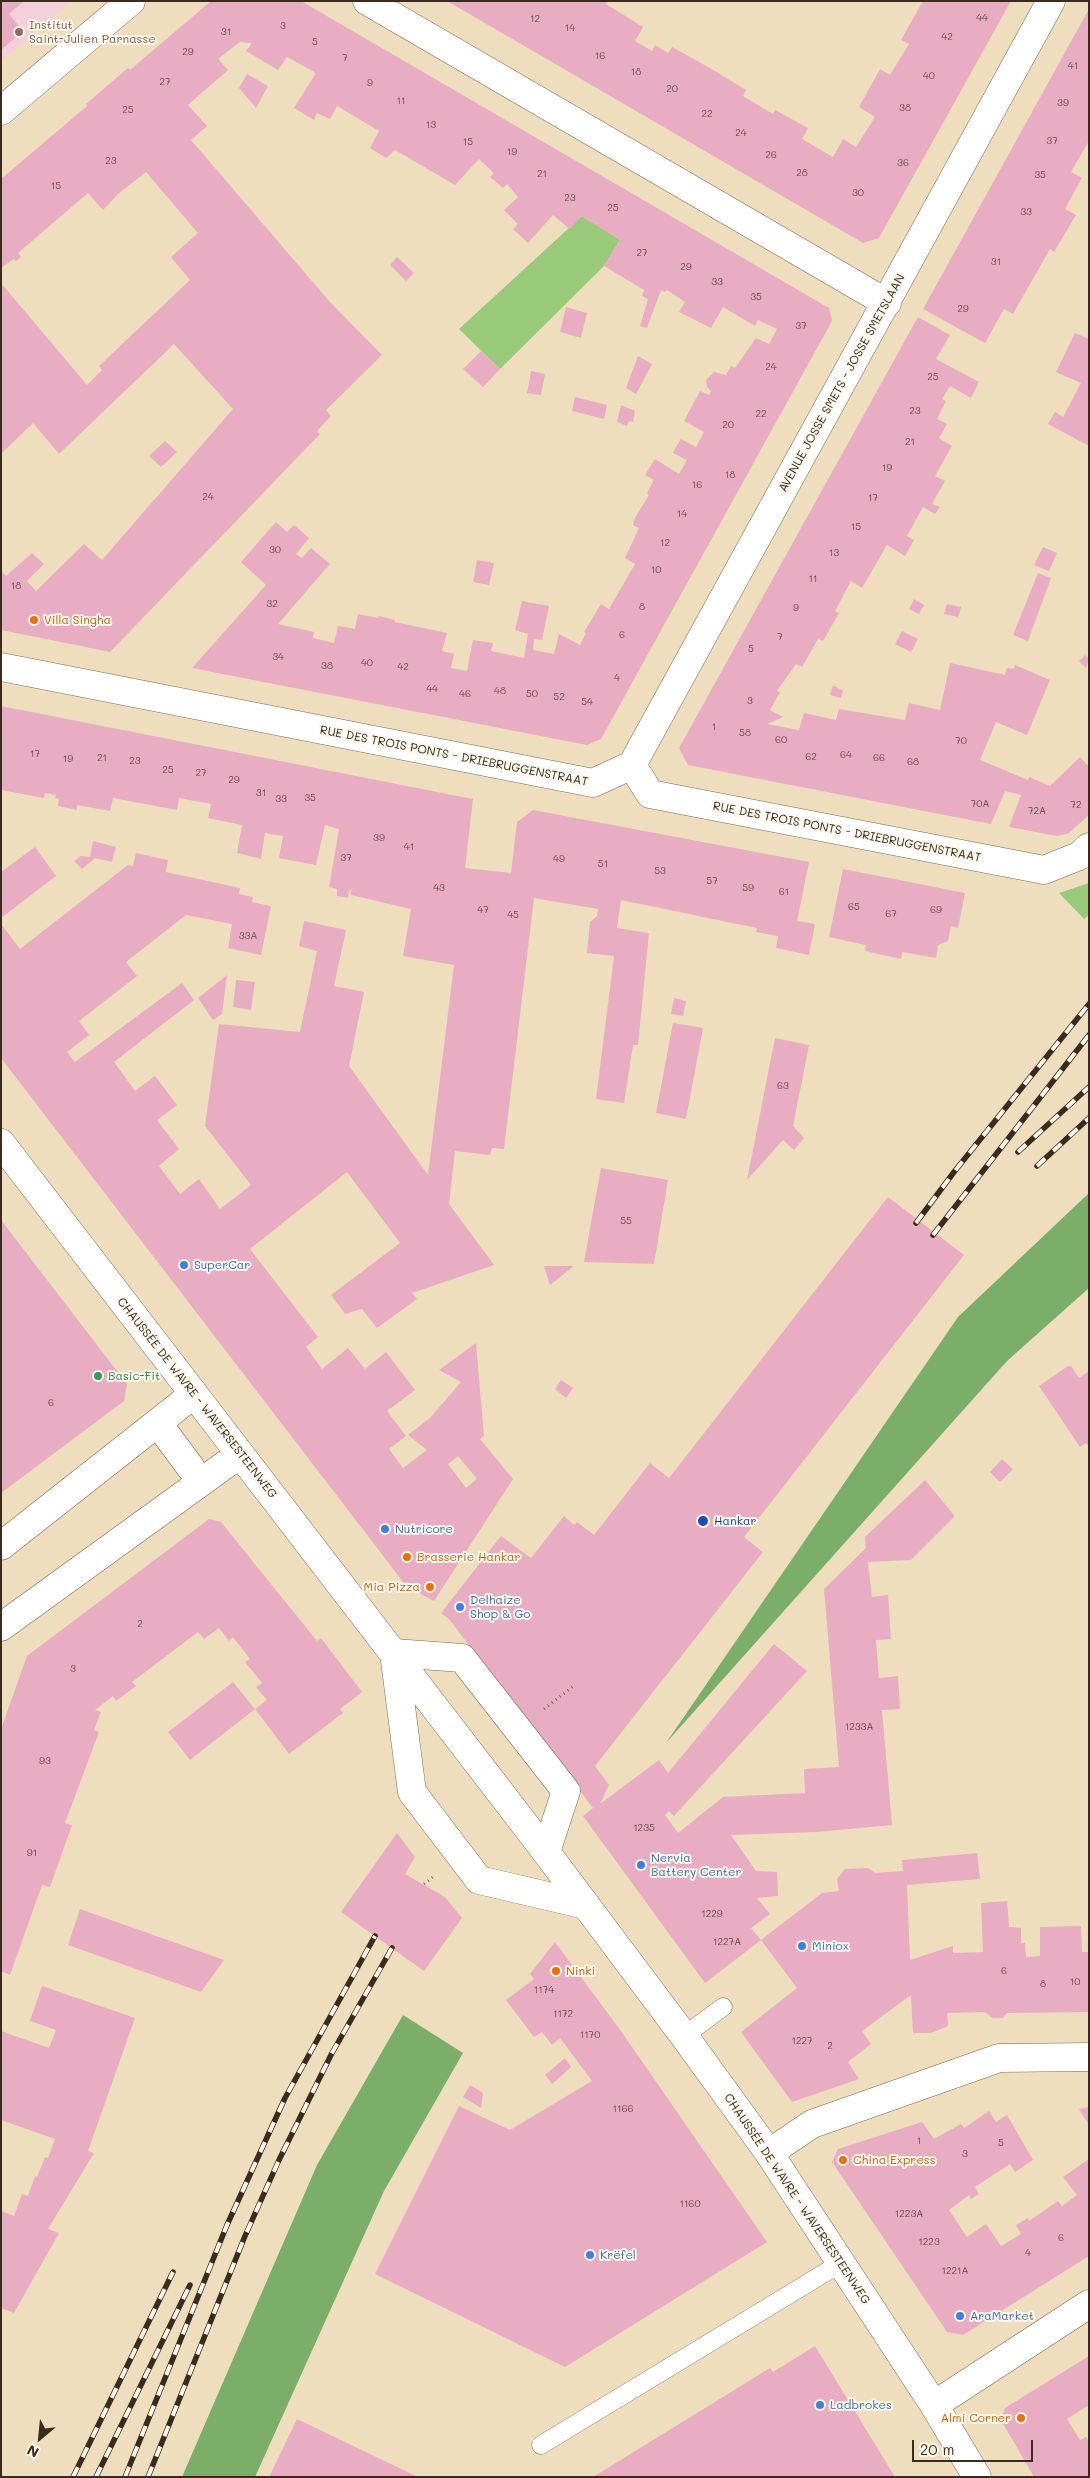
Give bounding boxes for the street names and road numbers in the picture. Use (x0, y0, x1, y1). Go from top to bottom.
street label: AVENUE JOSSE SMETS - JOSSE SMETSLAAN (776, 271, 908, 495)
street label: RUE DES TROIS PONTS - DRIEBRUGGENSTRAAT (319, 723, 589, 789)
street label: RUE DES TROIS PONTS - DRIEBRUGGENSTRAAT (712, 799, 982, 865)
street label: CHAUSSÉE DE WAVRE - WAVERSESTEENWEG (114, 1295, 280, 1501)
street label: CHAUSSÉE DE WAVRE - WAVERSESTEENWEG (721, 2091, 873, 2307)

